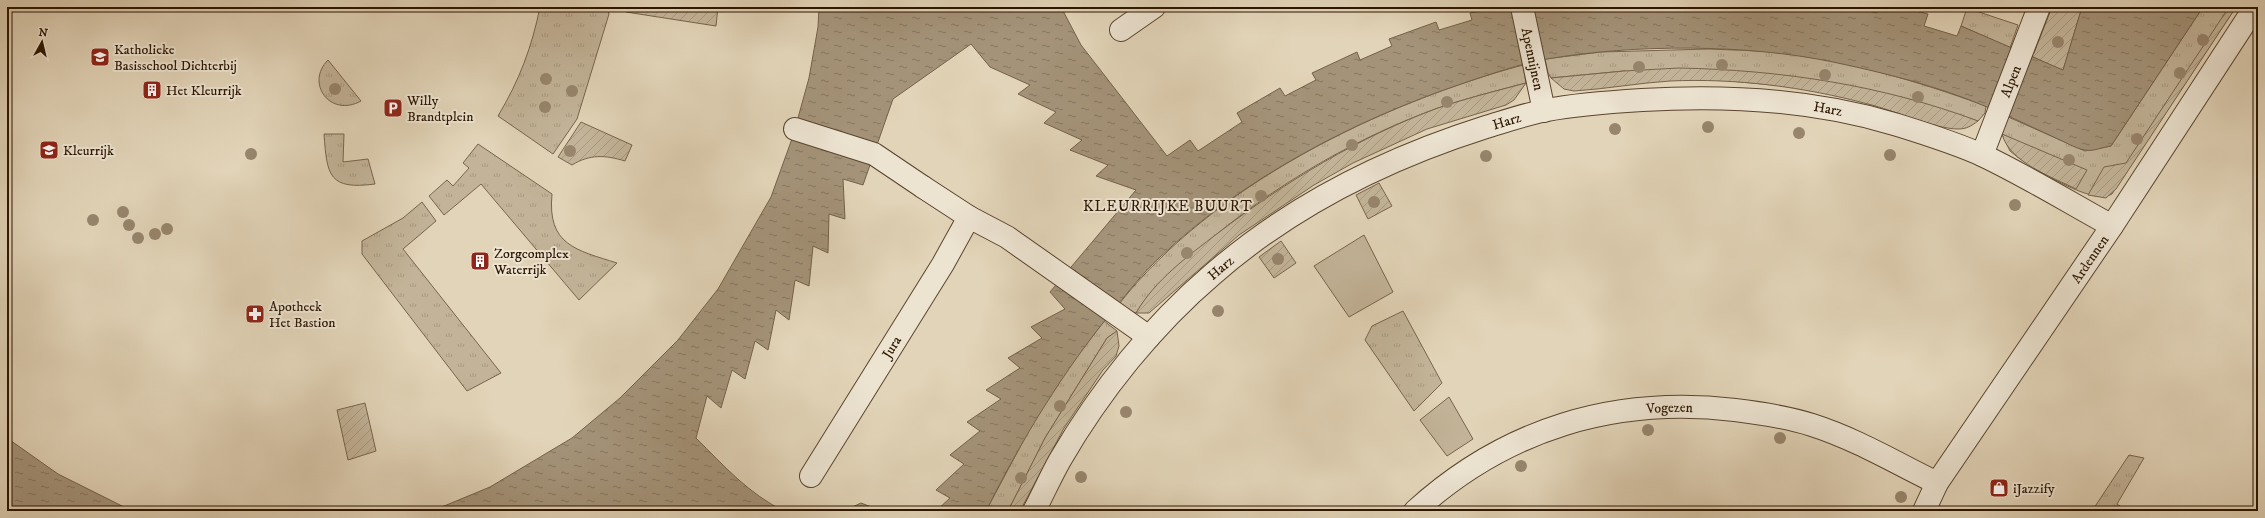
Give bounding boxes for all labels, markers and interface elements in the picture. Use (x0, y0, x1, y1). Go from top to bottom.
north arrow (22, 22, 62, 62)
text: N (38, 26, 49, 41)
street label: Apennijnen (1517, 26, 1548, 93)
place label: Katholieke Basisschool Dichterbij (114, 41, 237, 75)
school or university icon: Katholieke Basisschool Dichterbij (89, 46, 111, 68)
street label: Alpen (1997, 62, 2026, 100)
building icon: Het Kleurrijk (141, 79, 163, 101)
place label: Het Kleurrijk (166, 82, 242, 100)
place label: Willy Brandtplein (406, 92, 474, 126)
parking icon: Willy Brandtplein (382, 97, 404, 119)
street label: Harz (1812, 98, 1844, 121)
street label: Harz (1490, 109, 1523, 134)
school or university icon: Kleurrijk (38, 139, 60, 161)
place label: Kleurrijk (63, 142, 114, 160)
district label: KLEURRIJKE BUURT (1083, 197, 1253, 216)
street label: Ardennen (2068, 231, 2114, 287)
place label: Zorgcomplex Waterrijk (493, 245, 569, 279)
building icon: Zorgcomplex Waterrijk (469, 250, 491, 272)
street label: Harz (1204, 252, 1238, 285)
place label: Apotheek Het Bastion (269, 298, 336, 332)
pharmacy icon: Apotheek Het Bastion (244, 303, 266, 325)
street label: Jura (877, 333, 906, 364)
street label: Vogezen (1645, 399, 1694, 418)
shop icon: iJazzify (1988, 477, 2010, 499)
place label: iJazzify (2013, 480, 2055, 498)

